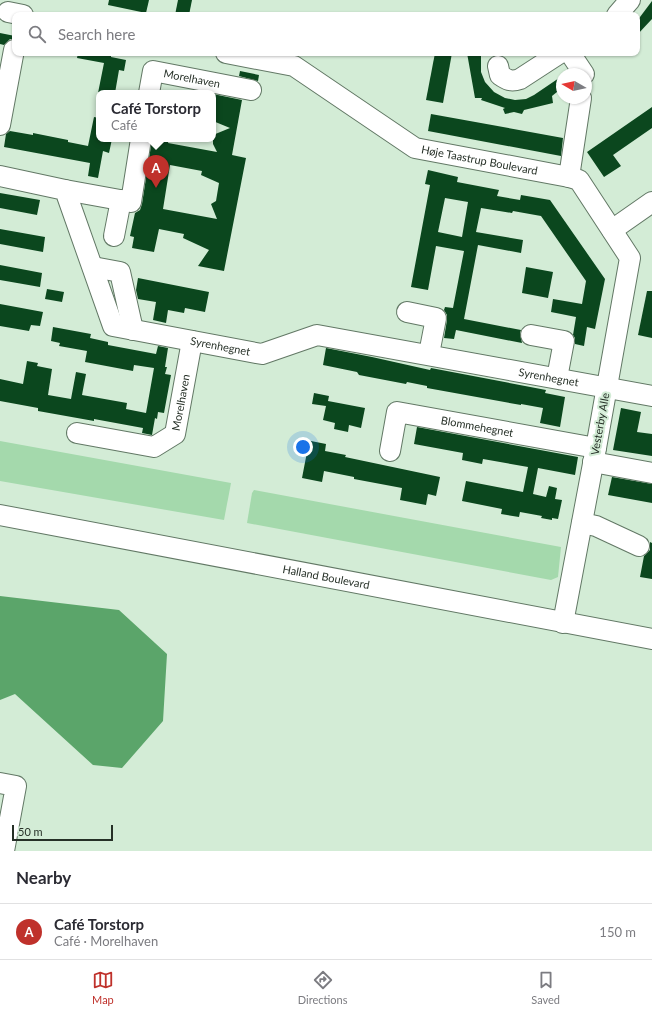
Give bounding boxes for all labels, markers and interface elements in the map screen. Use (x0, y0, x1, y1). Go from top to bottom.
search box (12, 12, 640, 56)
icon: search (26, 23, 48, 45)
text: Search here (58, 25, 135, 43)
street label: Morelhaven (163, 66, 221, 90)
north arrow (556, 68, 592, 104)
popup (96, 90, 216, 142)
text: Café Torstorp (111, 99, 201, 117)
text: Café (111, 117, 137, 133)
street label: Høje Taastrup Boulevard (420, 142, 539, 177)
pin: A (143, 155, 169, 188)
street label: Syrenhegnet (189, 334, 252, 358)
street label: Syrenhegnet (518, 365, 580, 389)
street label: Morelhaven (169, 373, 192, 432)
street label: Vesterby Alle (588, 391, 611, 456)
street label: Blommehegnet (440, 413, 514, 439)
your location (293, 437, 313, 457)
street label: Halland Boulevard (282, 562, 371, 591)
scale bar (12, 823, 113, 842)
text: 50 m (18, 825, 43, 838)
text: Nearby (16, 867, 71, 888)
text: Café Torstorp (54, 915, 144, 933)
text: A (24, 924, 34, 940)
text: 150 m (599, 924, 636, 940)
text: Café · Morelhaven (54, 933, 158, 949)
tab: Map (92, 969, 114, 1006)
tab: Directions (298, 969, 347, 1006)
tab: Saved (531, 969, 560, 1006)

